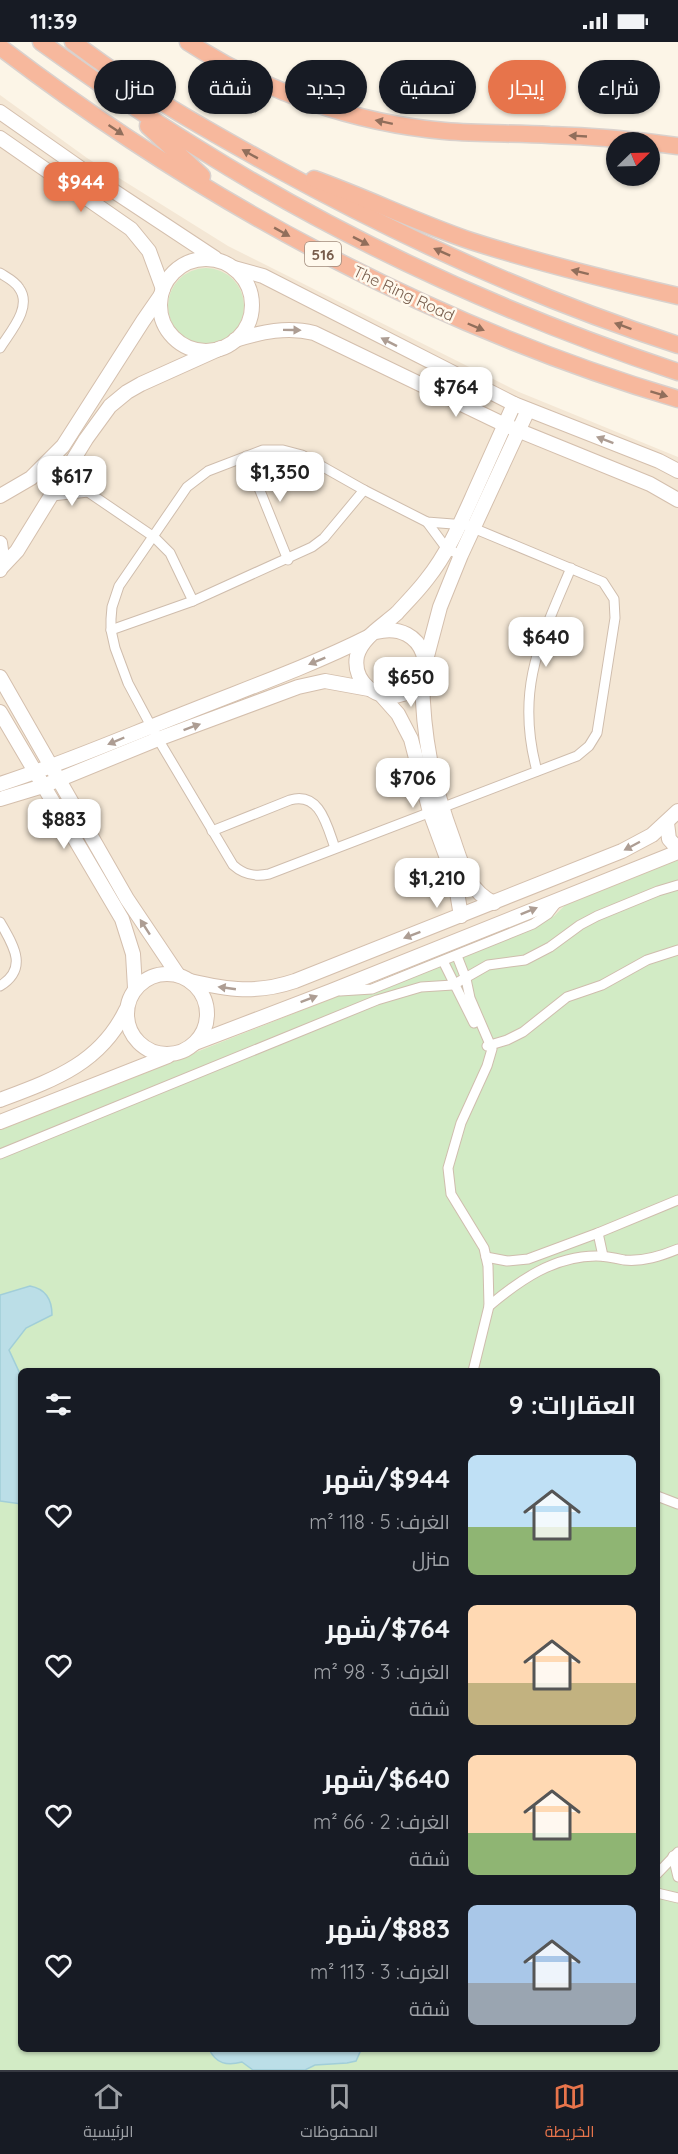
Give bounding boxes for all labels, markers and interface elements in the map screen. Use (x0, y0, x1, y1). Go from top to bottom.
text: 11:39 (30, 7, 77, 35)
chip: منزل (94, 60, 176, 114)
chip: شقة (188, 60, 273, 114)
chip: جديد (285, 60, 367, 114)
chip: تصفية (379, 60, 476, 114)
chip: إيجار (488, 60, 566, 114)
chip: شراء (578, 60, 660, 114)
one-way arrow (374, 117, 393, 126)
one-way arrow (108, 124, 125, 135)
one-way arrow (568, 132, 587, 141)
north arrow (606, 132, 660, 186)
map controls (606, 132, 660, 186)
one-way arrow (241, 149, 258, 159)
pin: $944 (45, 162, 117, 213)
text: $944 (58, 169, 104, 194)
one-way arrow (274, 226, 291, 236)
one-way arrow (353, 236, 370, 245)
road number: 516 (305, 242, 341, 266)
one-way arrow (433, 247, 451, 257)
street label: The Ring Road (350, 261, 458, 325)
one-way arrow (571, 267, 590, 277)
one-way arrow (614, 320, 632, 330)
one-way arrow (468, 322, 485, 331)
one-way arrow (283, 325, 302, 334)
one-way arrow (381, 337, 398, 347)
pin: $764 (420, 367, 492, 418)
text: $764 (433, 374, 479, 399)
one-way arrow (650, 389, 668, 399)
one-way arrow (596, 435, 614, 444)
pin: $1,350 (231, 452, 329, 503)
pin: $617 (36, 456, 108, 507)
text: $1,350 (250, 459, 310, 484)
text: $617 (51, 463, 93, 488)
pin: $640 (510, 617, 582, 668)
text: $640 (522, 624, 570, 649)
one-way arrow (307, 656, 325, 666)
pin: $650 (375, 657, 447, 708)
text: $650 (388, 664, 434, 689)
one-way arrow (183, 721, 201, 731)
one-way arrow (107, 737, 125, 746)
pin: $706 (377, 758, 449, 809)
text: $706 (390, 765, 436, 790)
pin: $883 (28, 799, 100, 850)
text: $883 (42, 806, 86, 831)
one-way arrow (623, 841, 640, 851)
pin: $1,210 (388, 858, 486, 909)
text: $1,210 (409, 865, 465, 890)
one-way arrow (520, 906, 538, 916)
one-way arrow (139, 919, 150, 935)
one-way arrow (403, 931, 421, 941)
one-way arrow (217, 984, 236, 993)
one-way arrow (300, 994, 318, 1004)
icon: filters (42, 1388, 75, 1421)
text: العقارات: 9 (509, 1388, 636, 1421)
text: $944/شهر (324, 1462, 450, 1495)
icon: home (516, 1479, 588, 1551)
icon: heart (42, 1499, 75, 1532)
text: الغرف: 5 · 118 m² (309, 1509, 450, 1534)
text: منزل (412, 1546, 450, 1571)
text: $764/شهر (326, 1612, 450, 1645)
icon: home (516, 1629, 588, 1701)
icon: heart (42, 1649, 75, 1682)
text: الغرف: 3 · 98 m² (313, 1659, 450, 1684)
text: شقة (409, 1696, 450, 1721)
text: $640/شهر (323, 1762, 450, 1795)
icon: home (516, 1779, 588, 1851)
icon: heart (42, 1799, 75, 1832)
text: الغرف: 2 · 66 m² (313, 1809, 450, 1834)
text: شقة (409, 1846, 450, 1871)
text: $883/شهر (326, 1912, 450, 1945)
icon: home (516, 1929, 588, 2001)
icon: heart (42, 1949, 75, 1982)
text: الغرف: 3 · 113 m² (310, 1959, 450, 1984)
text: شقة (409, 1996, 450, 2021)
tab: الرئيسية (83, 2080, 134, 2146)
tab: المحفوظات (300, 2080, 378, 2146)
tab: الخريطة (545, 2080, 595, 2146)

